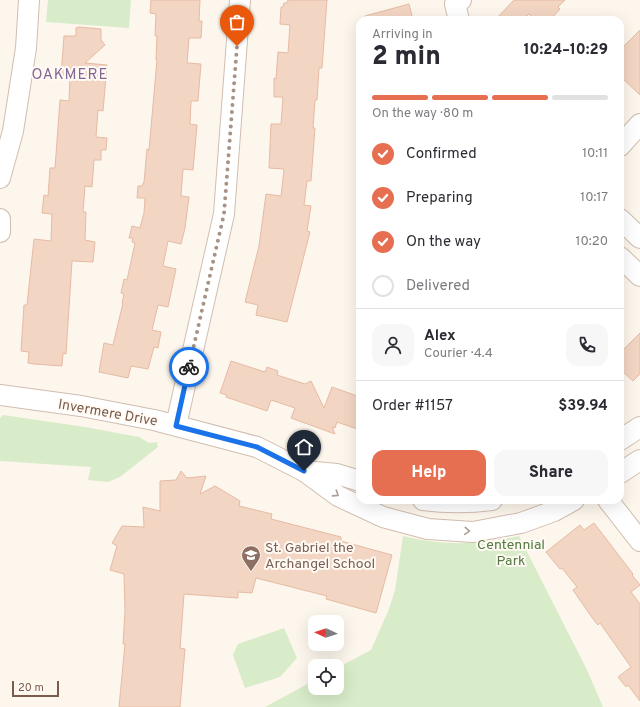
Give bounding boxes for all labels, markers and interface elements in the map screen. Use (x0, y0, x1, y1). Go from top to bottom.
pin (220, 5, 254, 46)
icon: bag (226, 11, 248, 33)
text: Arriving in (372, 27, 433, 43)
text: 2 min (372, 41, 441, 74)
text: 10:24–10:29 (523, 41, 608, 60)
district label: OAKMERE (32, 66, 108, 85)
text: On the way · 80 m (372, 106, 473, 122)
icon: check (372, 143, 394, 165)
text: Confirmed (406, 145, 477, 164)
text: 10:11 (582, 146, 608, 162)
icon: check (372, 187, 394, 209)
text: Preparing (406, 189, 473, 208)
text: 10:17 (580, 190, 608, 206)
icon: check (372, 231, 394, 253)
text: On the way (406, 233, 481, 252)
text: 10:20 (576, 234, 608, 250)
text: Delivered (406, 277, 470, 296)
button: person (372, 324, 414, 366)
button: phone (566, 324, 608, 366)
text: Alex (424, 327, 456, 346)
text: Courier · 4.4 (424, 346, 493, 362)
courier (169, 347, 209, 387)
icon: bike (178, 356, 200, 378)
street label: Invermere Drive (57, 396, 159, 431)
text: Order #1157 (372, 397, 453, 416)
text: $39.94 (558, 397, 608, 416)
pin (287, 430, 321, 471)
icon: home (293, 436, 315, 458)
button: Help (372, 450, 486, 496)
button: Share (494, 450, 608, 496)
one-way arrow (332, 489, 339, 497)
one-way arrow (464, 527, 470, 536)
park label: Centennial Park (477, 537, 545, 570)
place label: St. Gabriel the Archangel School (265, 540, 375, 573)
school or university icon: St. Gabriel the Archangel School (240, 544, 262, 572)
north arrow (308, 615, 344, 651)
map controls (308, 615, 344, 695)
button: locate (308, 659, 344, 695)
scale bar (12, 679, 59, 698)
text: 20 m (18, 681, 44, 695)

